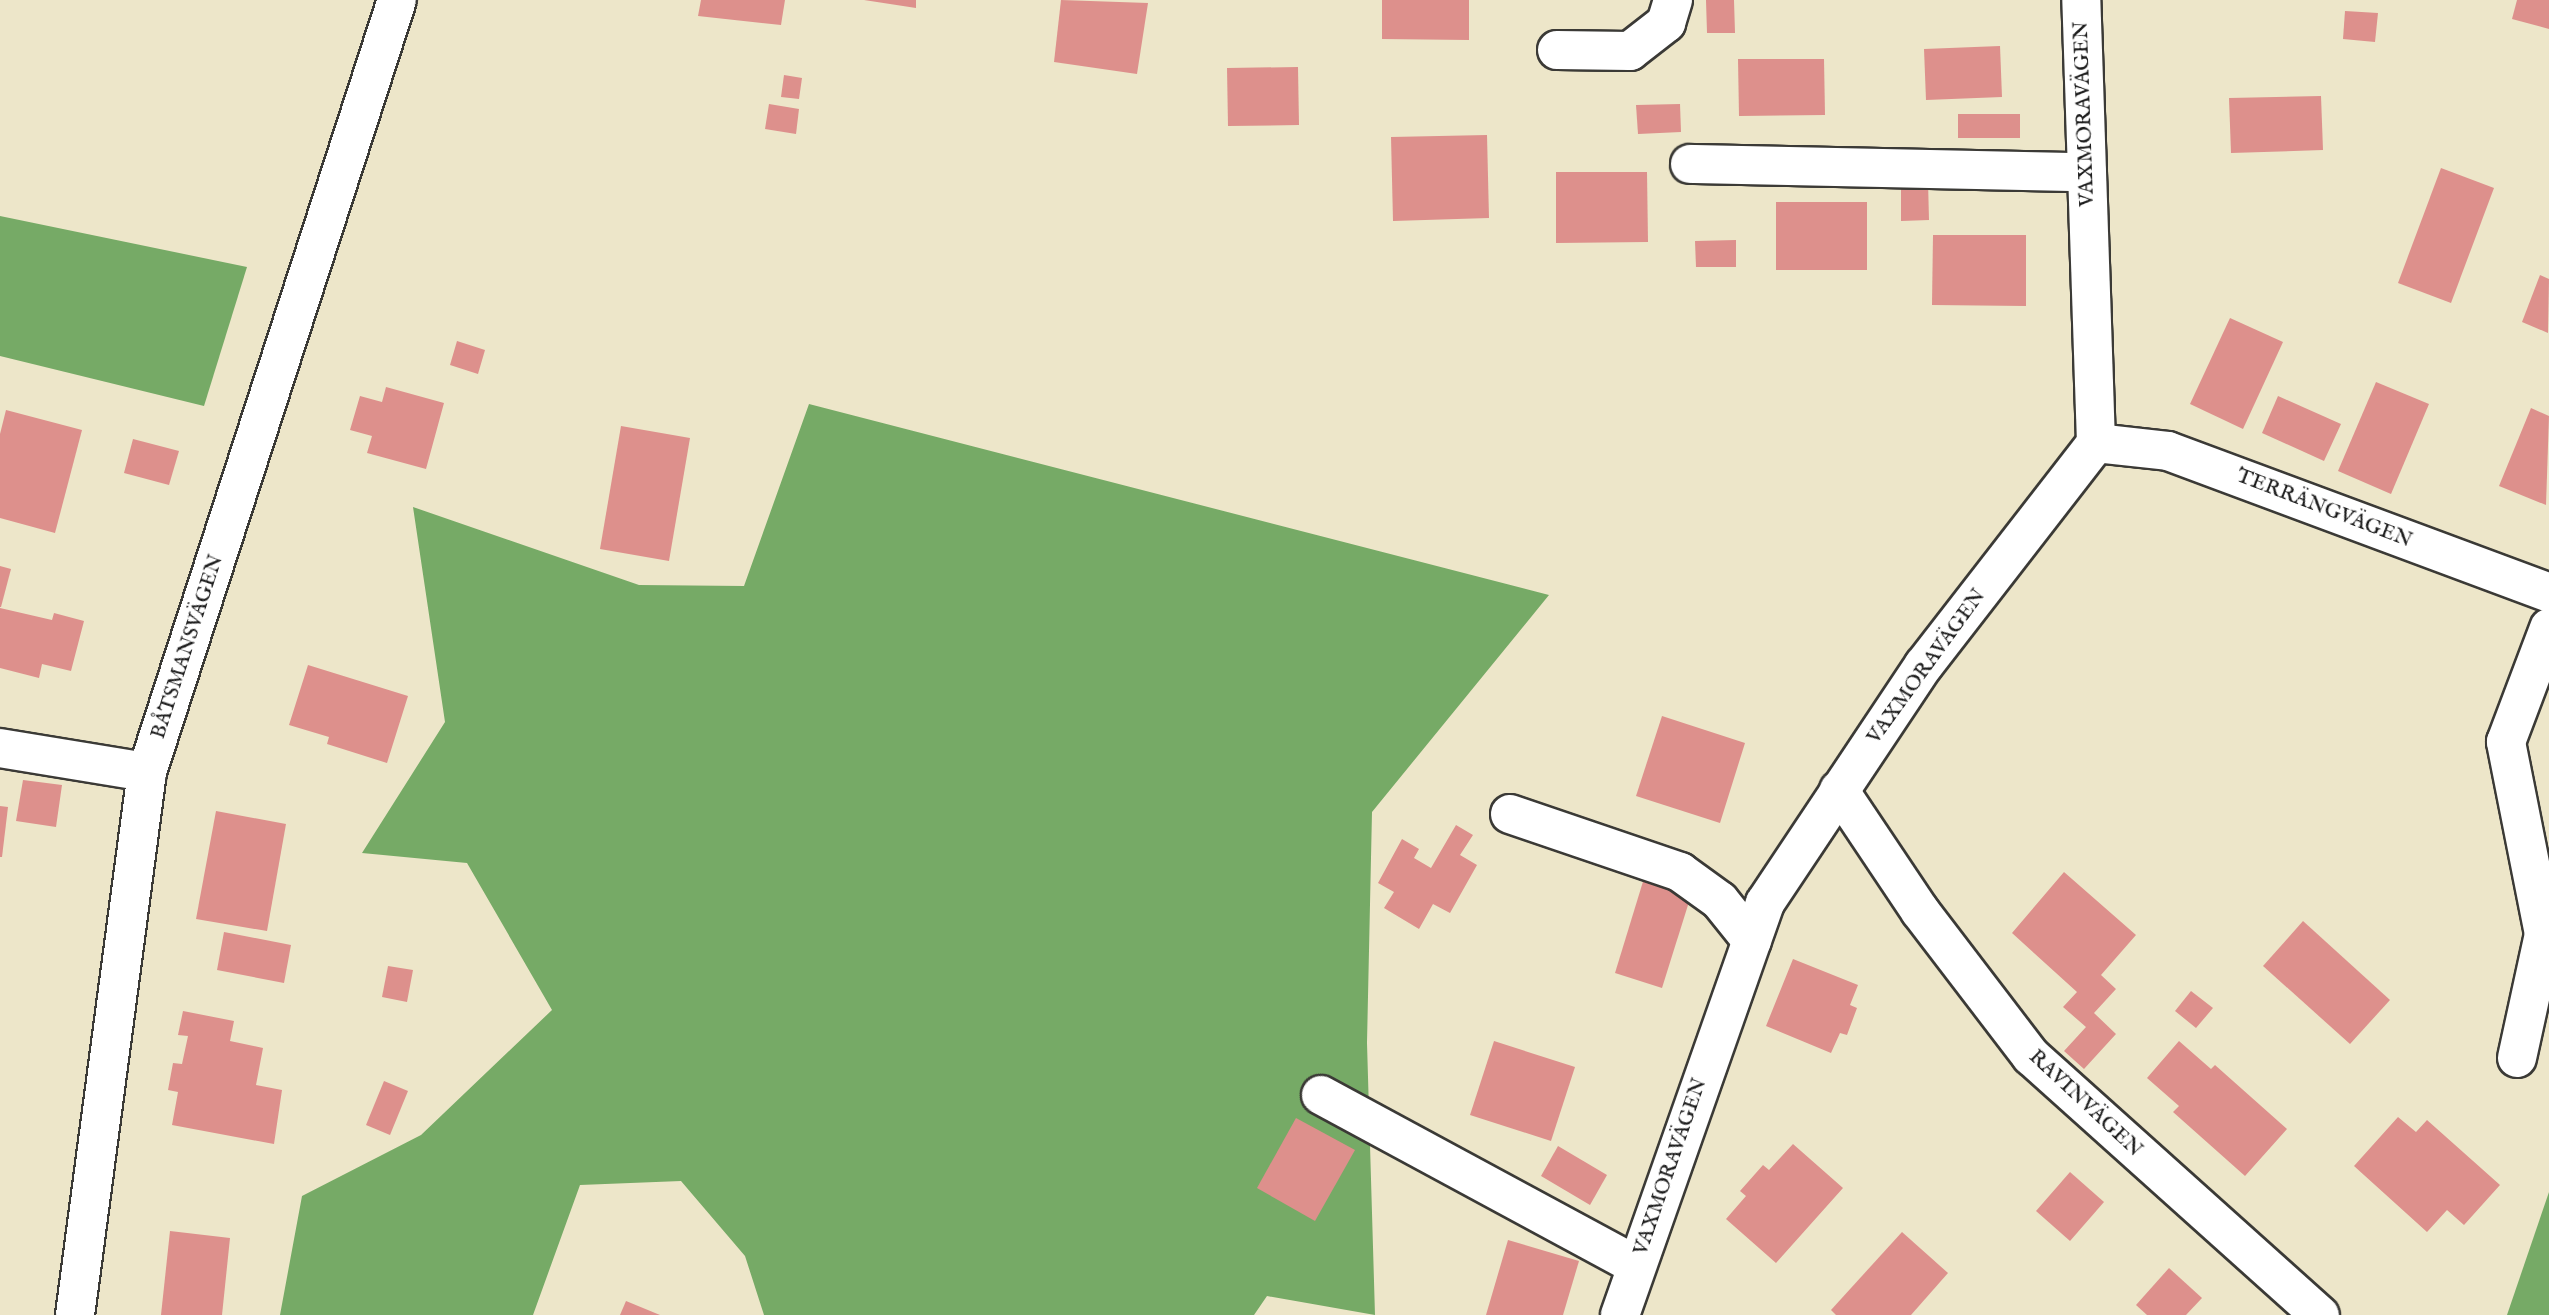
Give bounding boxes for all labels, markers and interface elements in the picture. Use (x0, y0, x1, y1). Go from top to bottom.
street label: VAXMORAVÄGEN (2069, 21, 2101, 207)
street label: TERRÄNGVÄGEN (2233, 464, 2415, 554)
street label: BÅTSMANSVÄGEN (146, 552, 230, 742)
street label: VAXMORAVÄGEN (1862, 584, 1992, 750)
street label: RAVINVÄGEN (2023, 1045, 2147, 1163)
street label: VAXMORAVÄGEN (1629, 1075, 1713, 1259)

